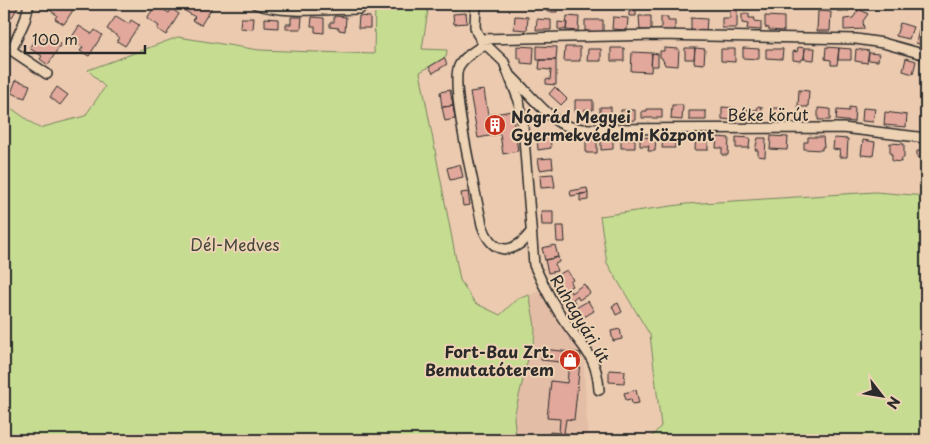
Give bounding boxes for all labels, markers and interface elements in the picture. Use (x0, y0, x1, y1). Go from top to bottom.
scale bar (25, 22, 145, 54)
text: 100 m (32, 27, 78, 50)
street label: Béke körút (727, 102, 809, 126)
place label: Nógrád Megyei Gyermekvédelmi Központ (511, 104, 715, 146)
building icon: Nógrád Megyei Gyermekvédelmi Központ (483, 113, 507, 137)
park label: Dél-Medves (190, 232, 280, 256)
street label: Ruhagyári út (545, 269, 617, 367)
place label: Fort-Bau Zrt. Bemutatóterem (425, 339, 554, 381)
shop icon: Fort-Bau Zrt. Bemutatóterem (558, 348, 582, 372)
north arrow (858, 372, 908, 422)
text: N (882, 393, 905, 413)

